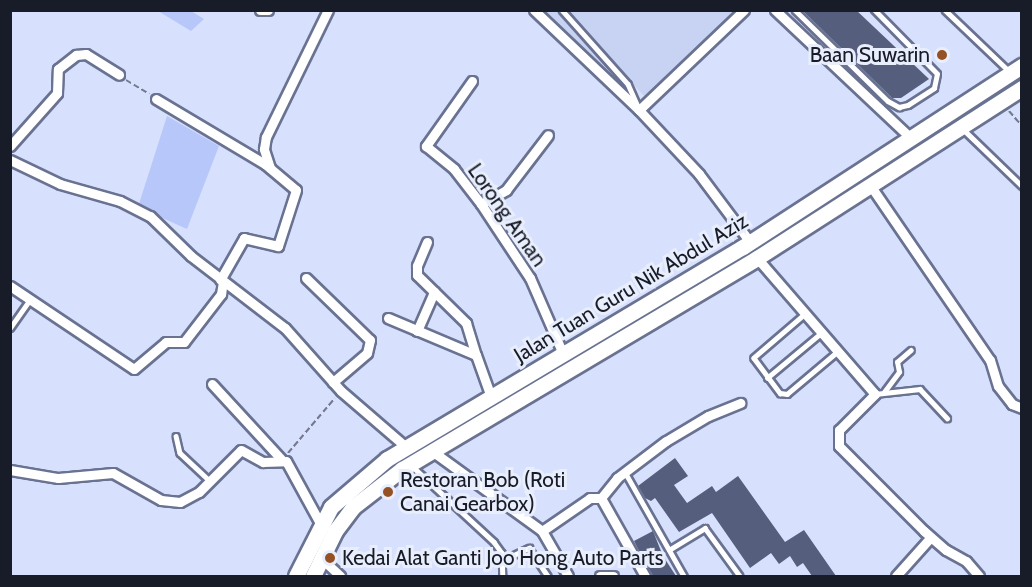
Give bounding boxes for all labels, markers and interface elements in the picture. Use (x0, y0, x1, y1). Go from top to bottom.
place label: Baan Suwarin (810, 42, 930, 68)
marker: Baan Suwarin (935, 48, 949, 62)
street label: Lorong Aman (462, 159, 552, 271)
street label: Jalan Tuan Guru Nik Abdul Aziz (510, 208, 752, 368)
place label: Restoran Bob (Roti Canai Gearbox) (400, 467, 565, 517)
marker: Restoran Bob (Roti Canai Gearbox) (381, 485, 395, 499)
place label: Kedai Alat Ganti Joo Hong Auto Parts (342, 545, 663, 571)
marker: Kedai Alat Ganti Joo Hong Auto Parts (323, 551, 337, 565)

